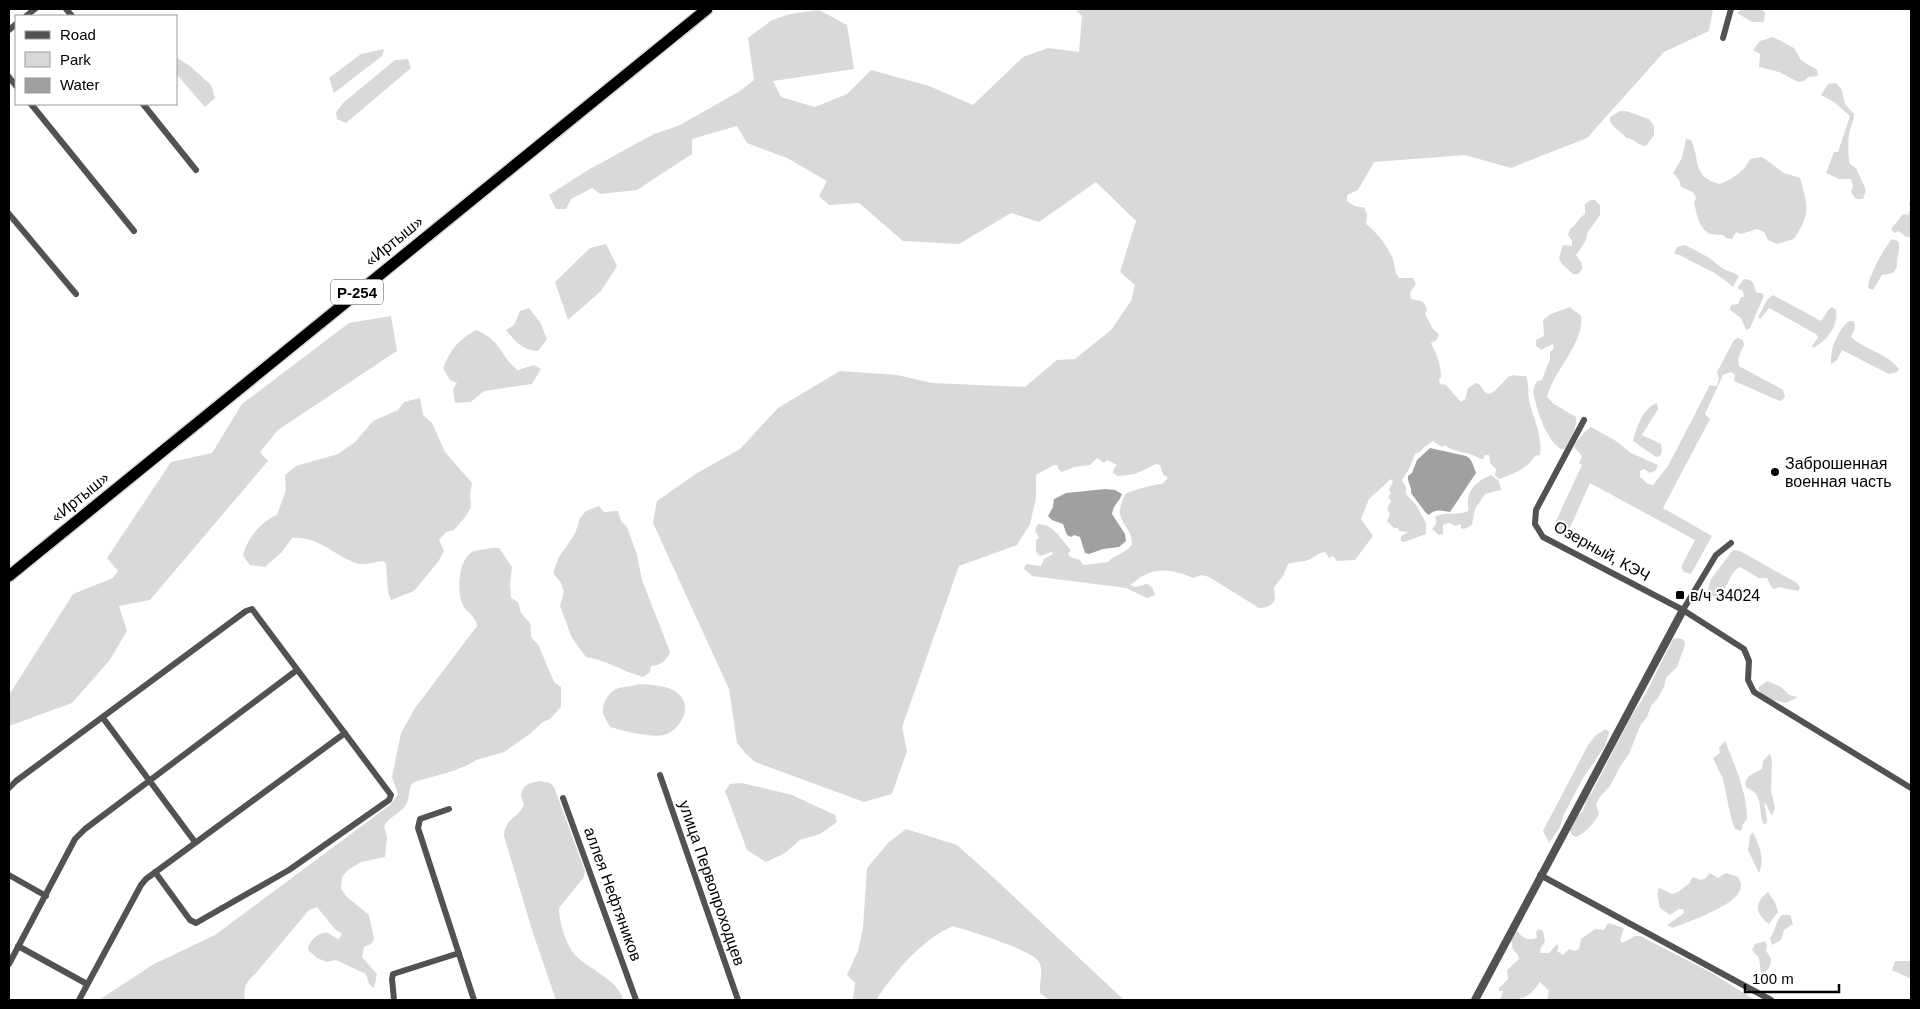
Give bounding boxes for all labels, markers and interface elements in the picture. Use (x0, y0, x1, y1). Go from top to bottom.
legend (15, 15, 178, 105)
text: Road (60, 26, 96, 43)
text: Park (60, 51, 91, 68)
text: Water (60, 76, 99, 93)
street label: «Иртыш» (362, 212, 426, 269)
road number: Р-254 (331, 280, 383, 304)
place label: Заброшенная военная часть (1785, 455, 1892, 490)
marker: Заброшенная военная часть (1769, 466, 1781, 478)
street label: «Иртыш» (48, 468, 112, 525)
street label: Озерный, КЭЧ (1551, 518, 1653, 584)
place label: в/ч 34024 (1690, 587, 1760, 604)
marker: в/ч 34024 (1674, 589, 1686, 601)
street label: улица Первопроходцев (676, 798, 748, 968)
street label: аллея Нефтяников (581, 825, 645, 963)
scale bar (1745, 962, 1839, 994)
text: 100 m (1752, 970, 1794, 987)

